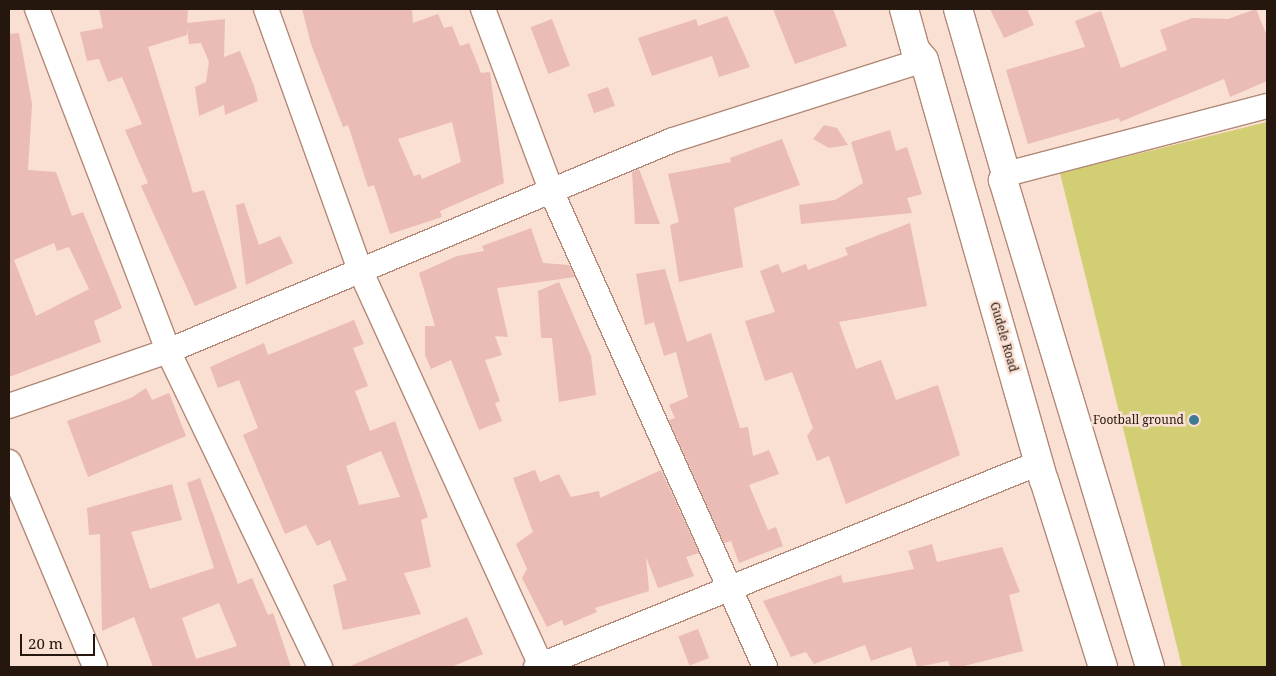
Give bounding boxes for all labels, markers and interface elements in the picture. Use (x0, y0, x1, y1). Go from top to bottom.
street label: Gudele Road (987, 300, 1021, 374)
place label: Football ground (1093, 413, 1184, 427)
marker: Football ground (1188, 414, 1200, 426)
scale bar (22, 624, 98, 656)
text: 20 m (28, 633, 63, 653)

